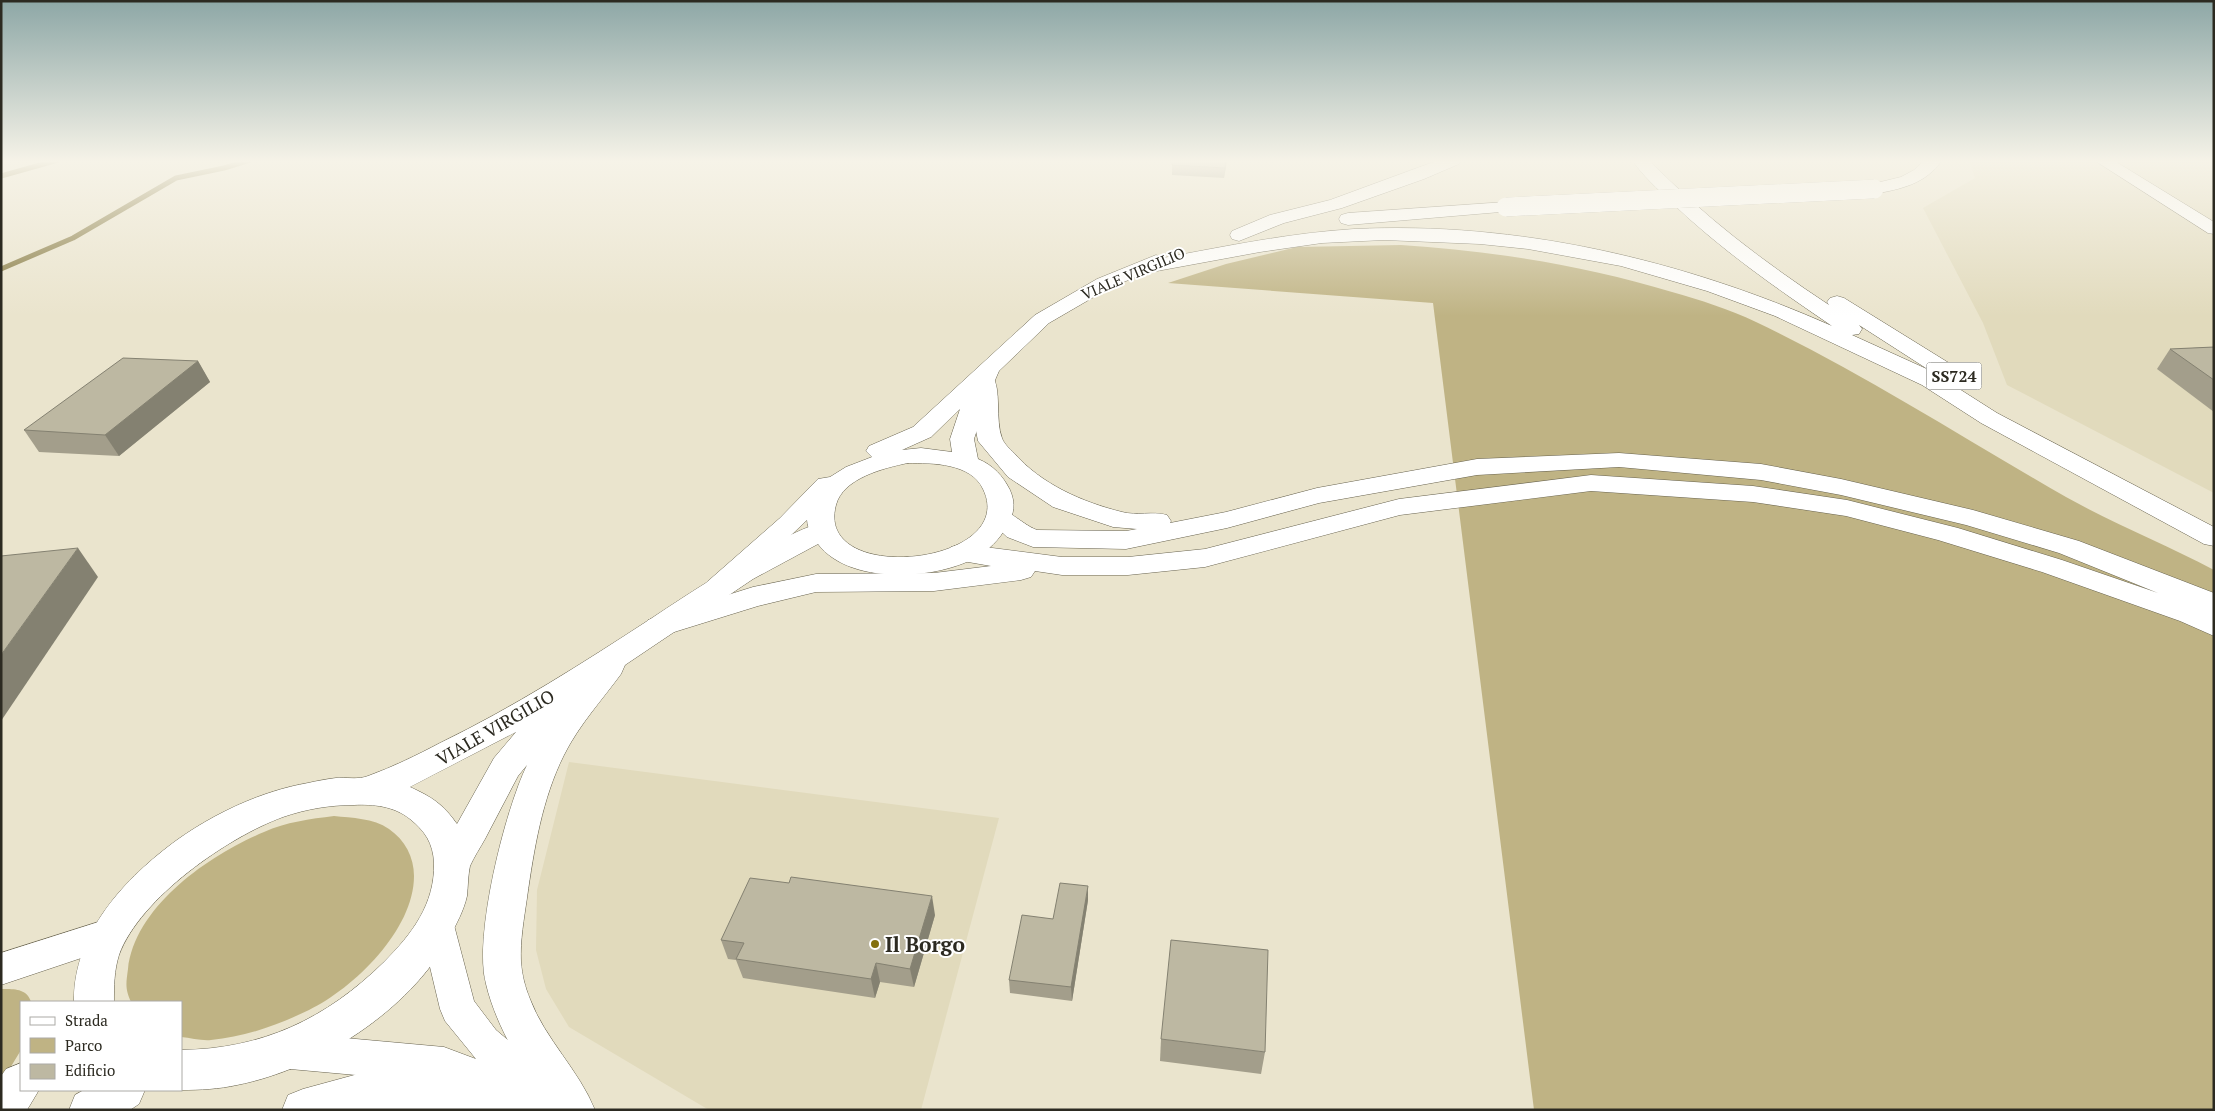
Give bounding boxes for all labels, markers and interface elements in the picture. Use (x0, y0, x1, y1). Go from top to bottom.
street label: VIALE VIRGILIO (1078, 242, 1188, 304)
road number: SS724 (1926, 362, 1982, 390)
street label: VIALE VIRGILIO (431, 683, 559, 771)
place label: Il Borgo (885, 930, 965, 958)
marker: Il Borgo (869, 938, 881, 950)
legend (20, 1001, 182, 1091)
text: Strada (65, 1010, 108, 1030)
text: Parco (65, 1035, 102, 1055)
text: Edificio (65, 1060, 115, 1080)

